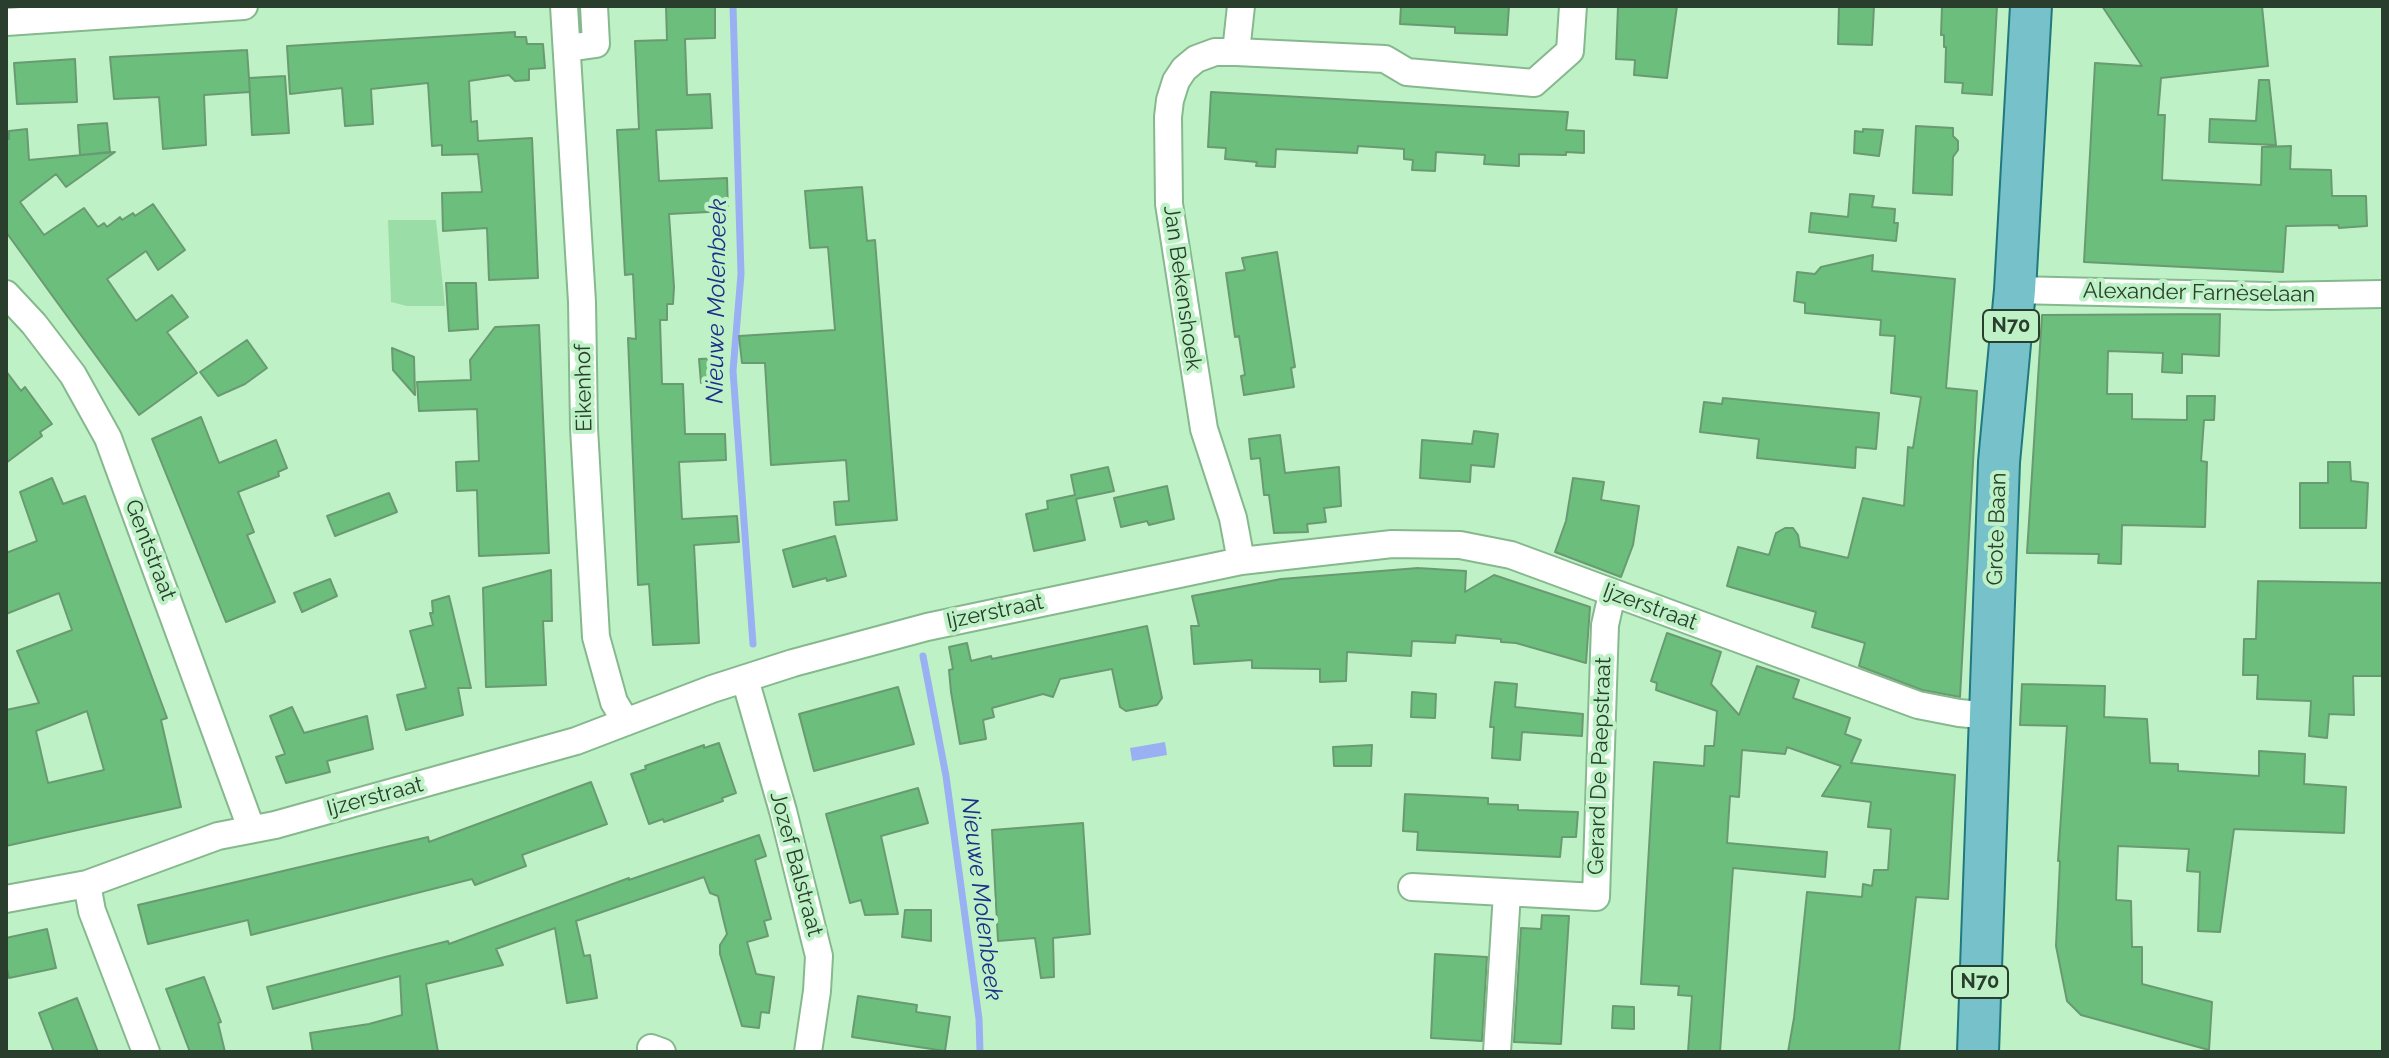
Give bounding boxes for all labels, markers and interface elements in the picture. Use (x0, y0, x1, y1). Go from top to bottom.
water label: Nieuwe Molenbeek (701, 198, 733, 404)
street label: Jan Bekenshoek (1157, 204, 1207, 372)
street label: Alexander Farnèselaan (2083, 278, 2315, 308)
road number: N70 (1983, 310, 2039, 342)
street label: Eikenhof (570, 344, 598, 432)
street label: Grote Baan (1982, 472, 2012, 586)
street label: Gentstraat (119, 496, 181, 604)
street label: Ijzerstraat (1599, 578, 1701, 636)
street label: Ijzerstraat (944, 589, 1046, 635)
street label: Gerard De Paepstraat (1583, 656, 1617, 876)
street label: Ijzerstraat (324, 771, 426, 823)
street label: Jozef Balstraat (764, 789, 828, 939)
water label: Nieuwe Molenbeek (954, 795, 1008, 1003)
road number: N70 (1952, 966, 2008, 998)

